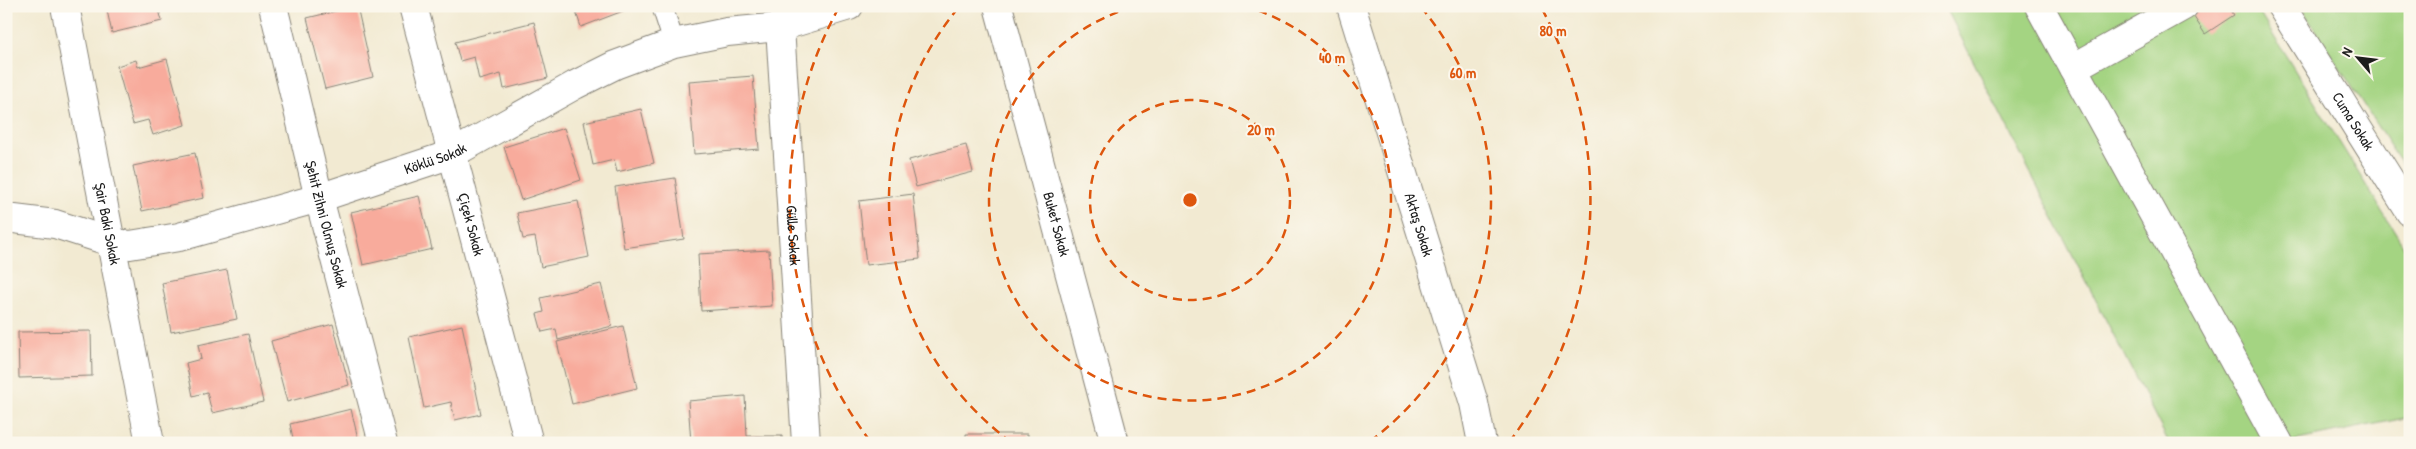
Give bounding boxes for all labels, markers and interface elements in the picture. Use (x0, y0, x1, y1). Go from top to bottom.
text: 80 m (1540, 20, 1566, 41)
north arrow (2334, 32, 2384, 82)
text: N (2336, 43, 2356, 59)
text: 40 m (1319, 47, 1345, 68)
text: 60 m (1450, 62, 1476, 83)
street label: Cuma Sokak (2327, 88, 2380, 154)
text: 20 m (1247, 119, 1275, 140)
street label: Köklü Sokak (401, 137, 470, 179)
street label: Şehit Zihni Olmuş Sokak (300, 158, 353, 291)
street label: Şair Baki Sokak (90, 181, 126, 267)
street label: Çiçek Sokak (453, 190, 490, 258)
street label: Buket Sokak (1038, 190, 1076, 259)
street label: Aktaş Sokak (1400, 190, 1439, 259)
centre of rings (1181, 191, 1199, 209)
street label: Gülle Sokak (781, 205, 806, 266)

